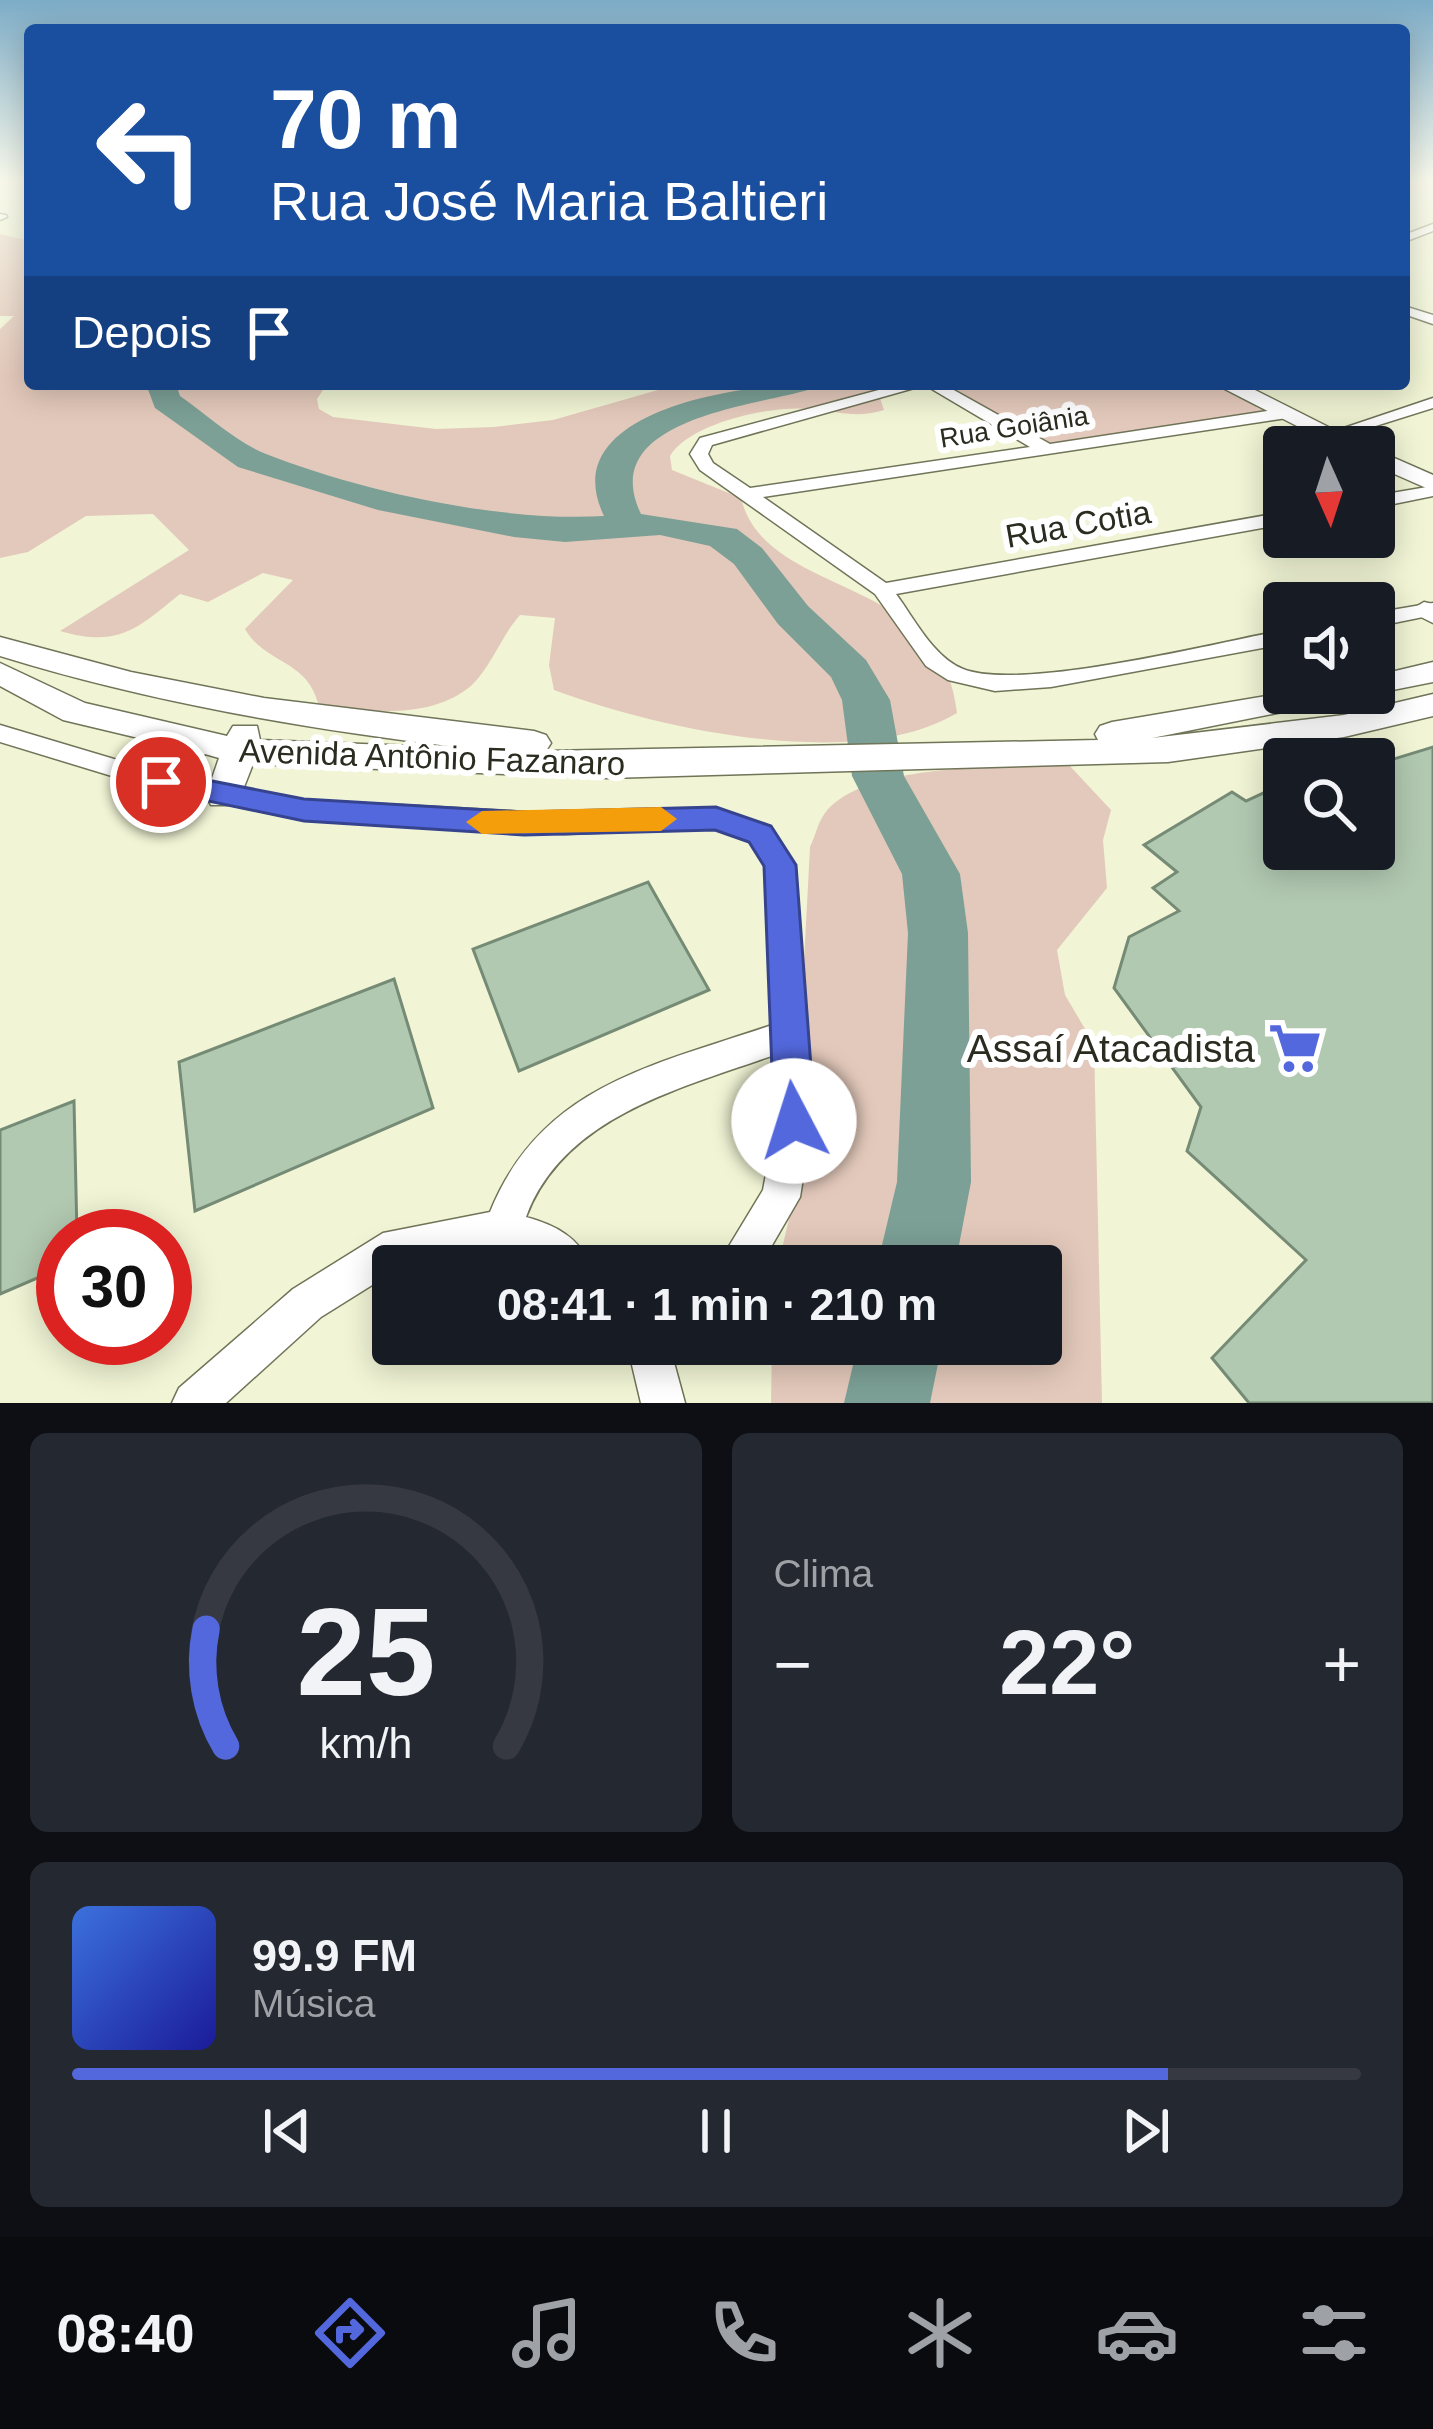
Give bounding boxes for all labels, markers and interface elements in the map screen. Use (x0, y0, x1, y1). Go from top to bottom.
icon: left (72, 72, 228, 228)
text: 70 m (270, 72, 461, 166)
text: Rua José Maria Baltieri (270, 171, 828, 231)
icon: arrive (236, 300, 302, 366)
text: Depois (72, 307, 212, 358)
street label: Rua Goiânia (938, 400, 1091, 454)
north arrow (1263, 426, 1395, 558)
map controls (1263, 426, 1395, 870)
street label: Rua Cotia (1003, 493, 1154, 555)
button: sound (1263, 582, 1395, 714)
pin (110, 731, 212, 833)
street label: Avenida Antônio Fazanaro (238, 732, 626, 782)
button: search (1263, 738, 1395, 870)
icon: arrive (128, 749, 194, 815)
supermarket icon: Assaí Atacadista (1266, 1019, 1324, 1077)
place label: Assaí Atacadista (967, 1027, 1255, 1070)
position arrow (731, 1058, 857, 1184)
speed limit sign: 30 (36, 1209, 192, 1365)
text: 08:41 · 1 min · 210 m (497, 1279, 937, 1330)
text: Clima (774, 1552, 873, 1595)
text: 25 (296, 1582, 435, 1721)
text: 22° (999, 1613, 1135, 1713)
text: − (774, 1627, 812, 1701)
text: + (1322, 1627, 1361, 1701)
text: km/h (319, 1718, 412, 1766)
text: 99.9 FM (252, 1930, 417, 1981)
text: Música (252, 1982, 376, 2025)
icon: previous (254, 2098, 320, 2164)
icon: pause (683, 2098, 749, 2164)
icon: next (1113, 2098, 1179, 2164)
icon: directions (308, 2291, 392, 2375)
icon: music (505, 2291, 589, 2375)
icon: phone (702, 2291, 786, 2375)
icon: climate (898, 2291, 982, 2375)
icon: car (1095, 2291, 1179, 2375)
icon: filters (1292, 2291, 1376, 2375)
text: 08:40 (56, 2303, 195, 2363)

